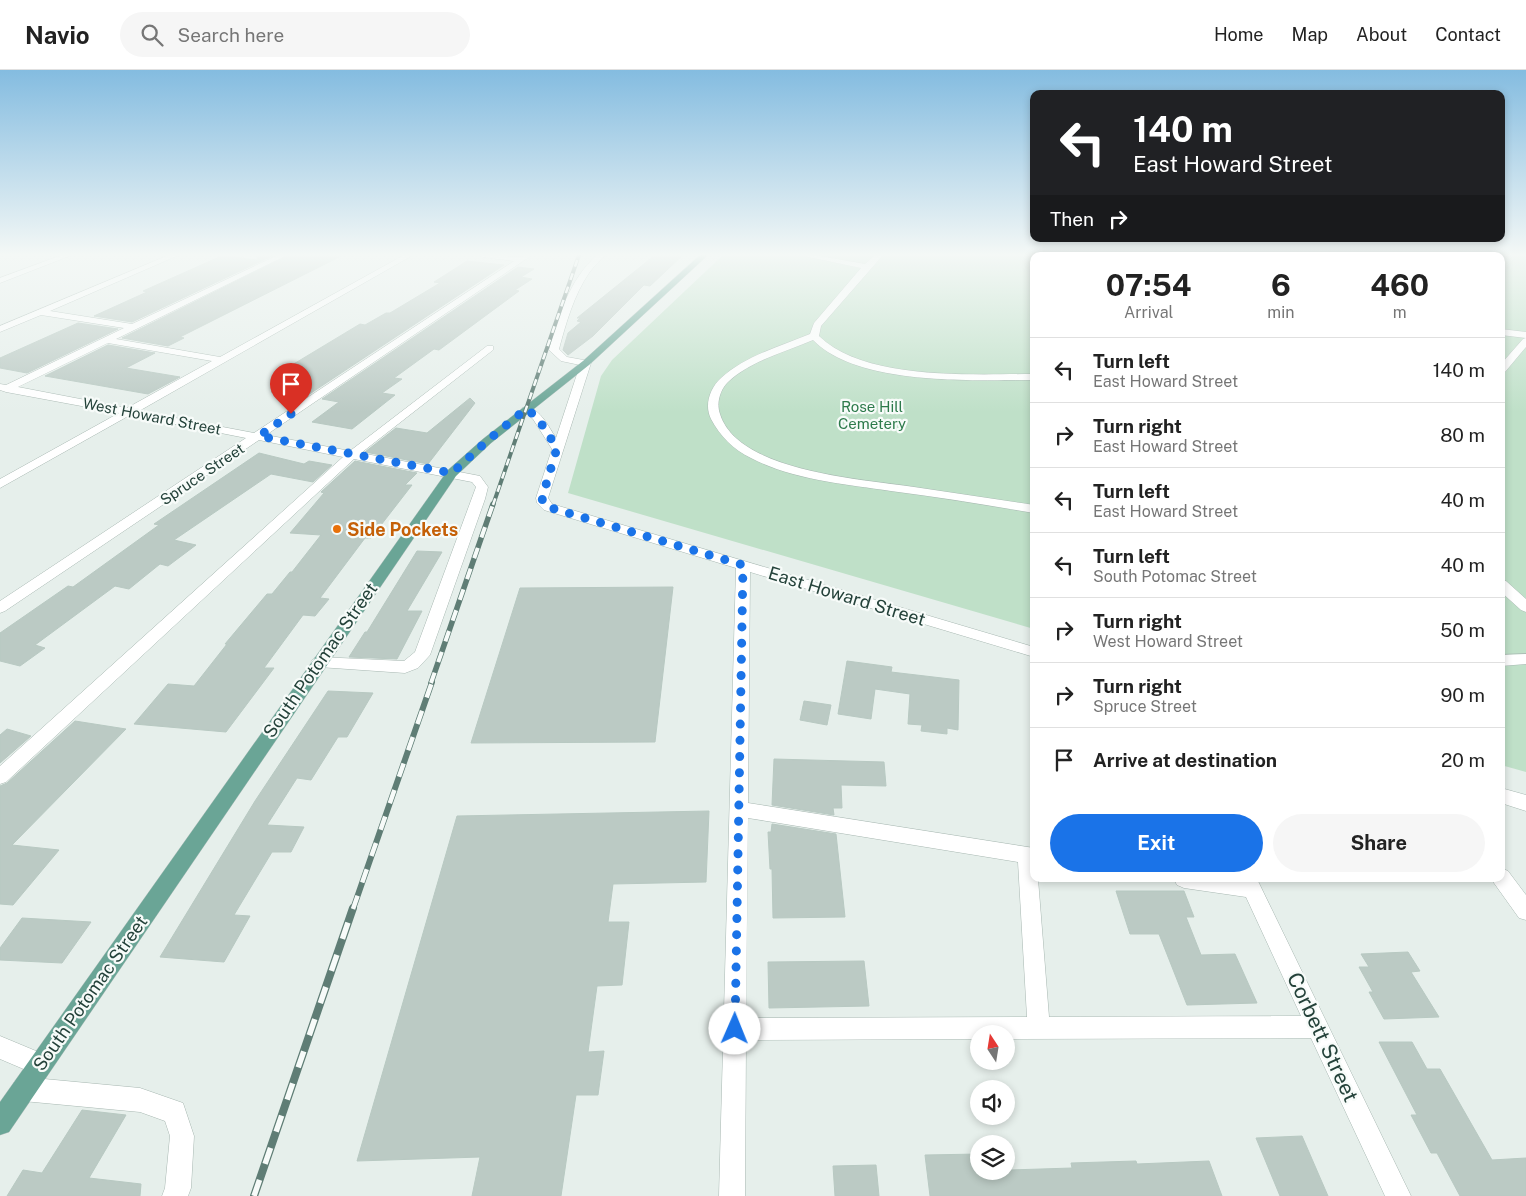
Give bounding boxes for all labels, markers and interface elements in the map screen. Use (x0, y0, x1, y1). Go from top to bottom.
search box (120, 12, 470, 57)
text: Navio (25, 21, 90, 49)
icon: search (138, 21, 166, 49)
text: Search here (178, 24, 284, 46)
text: Home (1214, 24, 1264, 45)
text: Map (1292, 24, 1328, 45)
text: About (1356, 24, 1407, 45)
text: Contact (1435, 24, 1501, 45)
text: 140 m (1133, 109, 1233, 150)
icon: left (1050, 110, 1115, 175)
text: East Howard Street (1133, 151, 1333, 177)
icon: right (1104, 205, 1132, 233)
text: Then (1050, 208, 1094, 230)
text: 07:54 (1106, 267, 1192, 303)
text: 6 (1271, 267, 1291, 303)
text: 460 (1370, 267, 1429, 303)
text: Arrival (1124, 303, 1173, 322)
text: min (1267, 303, 1295, 322)
text: m (1393, 303, 1407, 322)
text: Turn left (1093, 350, 1170, 372)
icon: left (1050, 356, 1078, 384)
text: 140 m (1433, 359, 1485, 381)
pin (270, 363, 312, 414)
icon: arrive (277, 370, 305, 398)
text: East Howard Street (1093, 372, 1238, 391)
street label: West Howard Street (81, 394, 223, 438)
park label: Rose Hill Cemetery (838, 398, 906, 432)
text: Turn right (1093, 415, 1182, 437)
icon: right (1050, 421, 1078, 449)
text: 80 m (1440, 424, 1485, 446)
text: East Howard Street (1093, 437, 1238, 456)
street label: Spruce Street (157, 440, 247, 508)
text: Turn left (1093, 480, 1170, 502)
icon: left (1050, 486, 1078, 514)
text: 40 m (1440, 489, 1485, 511)
text: East Howard Street (1093, 502, 1238, 521)
place label: Side Pockets (347, 519, 458, 540)
marker: Side Pockets (331, 523, 343, 535)
text: Turn left (1093, 545, 1170, 567)
icon: left (1050, 551, 1078, 579)
text: 40 m (1440, 554, 1485, 576)
street label: East Howard Street (766, 562, 928, 630)
text: South Potomac Street (1093, 567, 1257, 586)
street label: South Potomac Street (258, 578, 382, 742)
text: Turn right (1093, 610, 1182, 632)
icon: right (1050, 616, 1078, 644)
text: 50 m (1440, 619, 1485, 641)
text: West Howard Street (1093, 632, 1243, 651)
text: Turn right (1093, 675, 1182, 697)
icon: right (1050, 681, 1078, 709)
text: 90 m (1441, 684, 1485, 706)
text: Spruce Street (1093, 697, 1197, 716)
icon: arrive (1050, 746, 1078, 774)
text: Arrive at destination (1093, 749, 1277, 771)
text: 20 m (1441, 749, 1485, 771)
button: Exit (1050, 814, 1263, 872)
button: Share (1273, 814, 1485, 872)
street label: South Potomac Street (28, 911, 152, 1075)
street label: Corbett Street (1282, 968, 1364, 1106)
position arrow (708, 1002, 760, 1054)
north arrow (970, 1025, 1015, 1070)
map controls (970, 1025, 1015, 1180)
button: sound (970, 1080, 1015, 1125)
button: layers (970, 1135, 1015, 1180)

